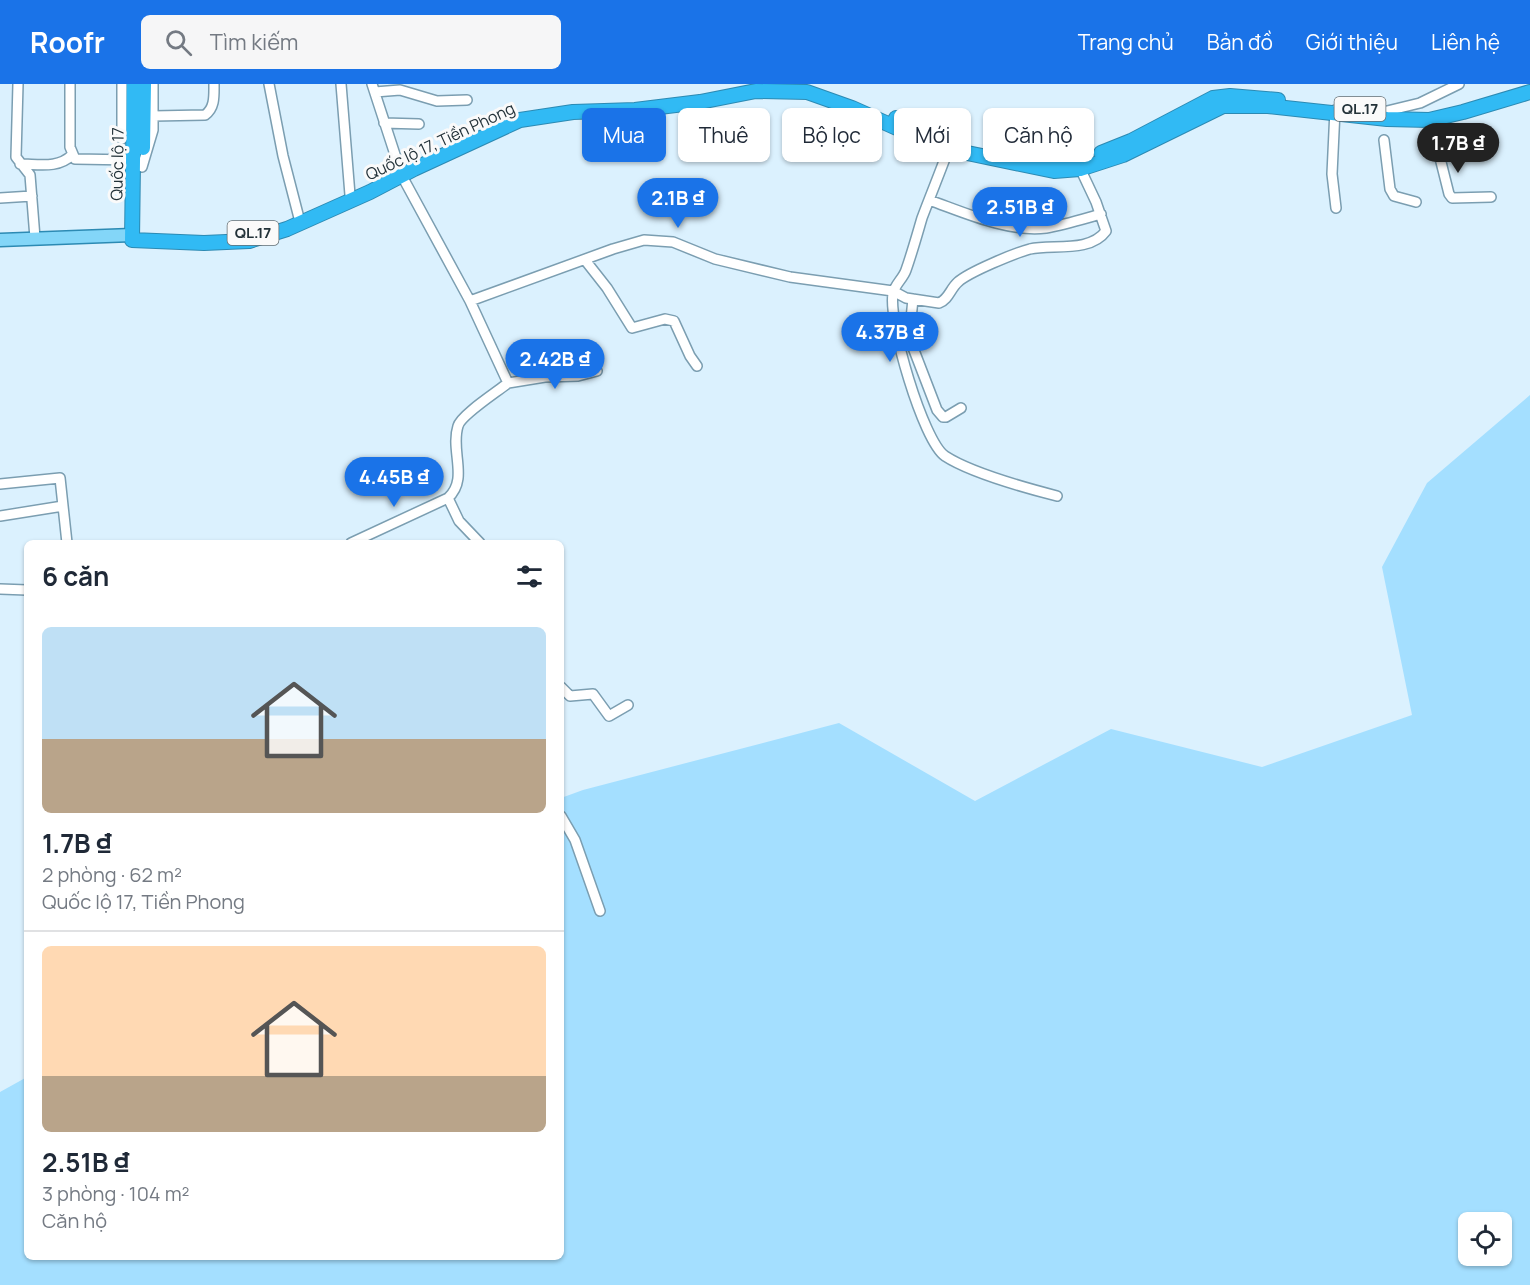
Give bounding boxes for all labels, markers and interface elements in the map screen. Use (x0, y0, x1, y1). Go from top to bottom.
search box (141, 15, 561, 69)
text: Roofr (30, 23, 105, 61)
icon: search (162, 26, 195, 59)
text: Tìm kiếm (210, 27, 298, 57)
text: Trang chủ (1078, 28, 1174, 56)
text: Bản đồ (1207, 28, 1273, 56)
text: Giới thiệu (1306, 28, 1398, 56)
text: Liên hệ (1431, 28, 1500, 56)
street label: Quốc lộ 17, Tiền Phong (362, 97, 518, 185)
road number: QL.17 (1334, 97, 1386, 121)
chip: Mua (582, 108, 666, 162)
chip: Thuê (678, 108, 770, 162)
chip: Bộ lọc (782, 108, 882, 162)
chip: Mới (894, 108, 971, 162)
chip: Căn hộ (983, 108, 1094, 162)
pin: 1.7B ₫ (1409, 123, 1507, 174)
street label: Quốc lộ 17 (105, 127, 129, 201)
text: 1.7B ₫ (1431, 129, 1485, 156)
pin: 2.1B ₫ (629, 178, 727, 229)
text: 2.1B ₫ (651, 184, 705, 211)
pin: 2.51B ₫ (965, 187, 1075, 238)
text: 2.51B ₫ (986, 193, 1054, 220)
road number: QL.17 (228, 221, 278, 245)
pin: 4.37B ₫ (835, 312, 945, 363)
text: 4.37B ₫ (855, 318, 925, 345)
pin: 2.42B ₫ (500, 339, 610, 390)
text: 2.42B ₫ (519, 345, 591, 372)
pin: 4.45B ₫ (339, 457, 449, 508)
text: 4.45B ₫ (359, 463, 429, 490)
text: 6 căn (42, 558, 109, 594)
icon: filters (513, 560, 546, 593)
icon: home (240, 666, 348, 774)
text: 1.7B ₫ (42, 825, 112, 861)
text: 2 phòng · 62 m² (42, 861, 182, 888)
text: Quốc lộ 17, Tiền Phong (42, 888, 245, 915)
icon: home (240, 985, 348, 1093)
text: 2.51B ₫ (42, 1144, 130, 1180)
text: 3 phòng · 104 m² (42, 1180, 190, 1207)
text: Căn hộ (42, 1207, 107, 1234)
map controls (1458, 1212, 1512, 1266)
button: locate (1458, 1212, 1512, 1266)

